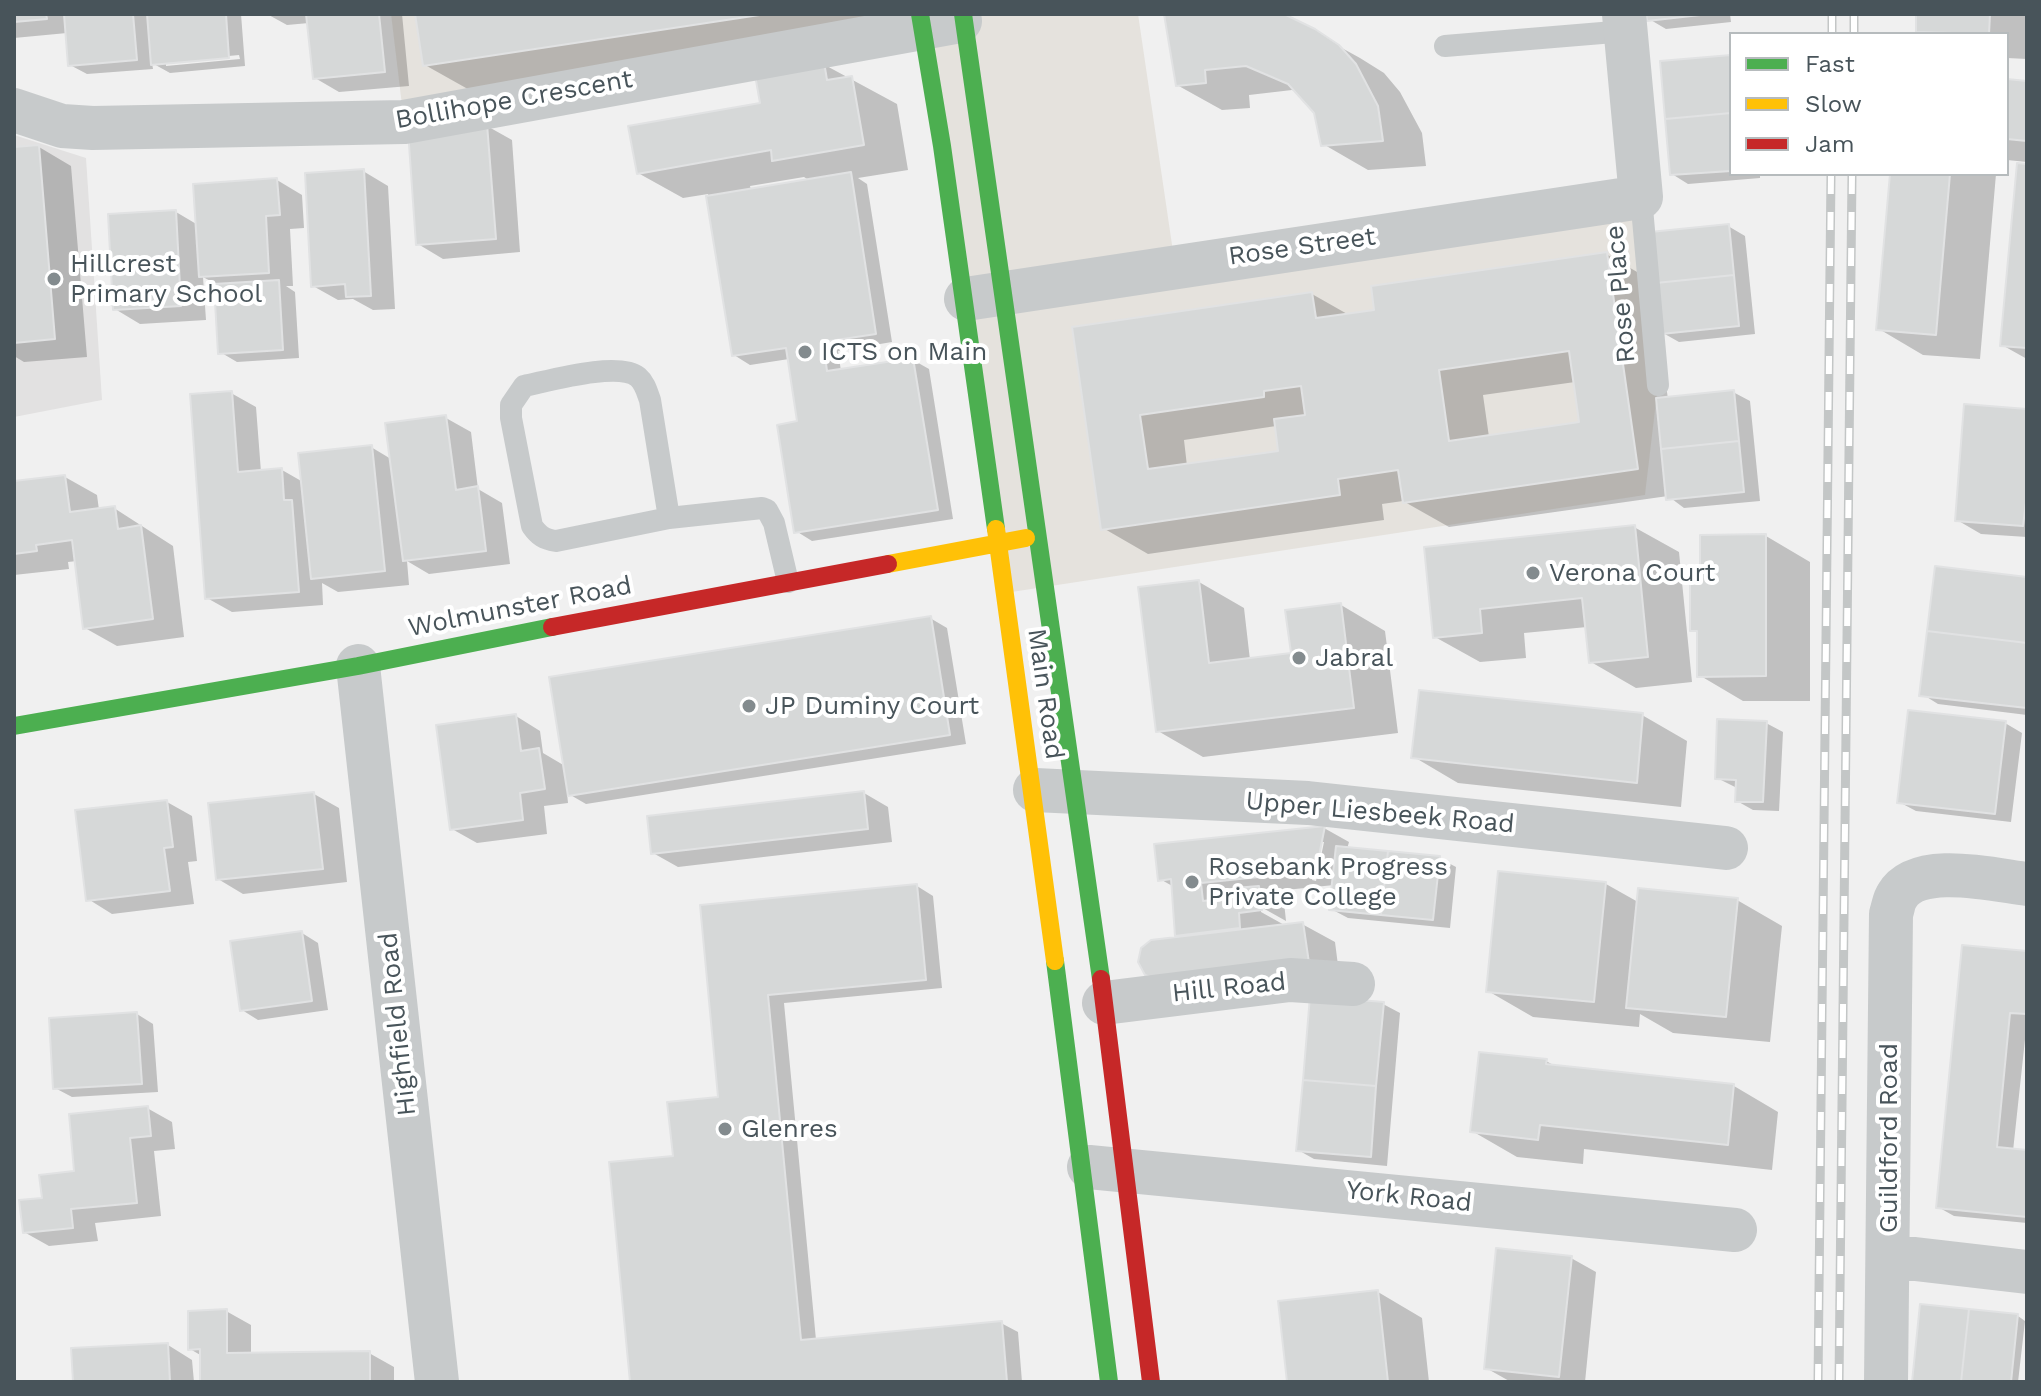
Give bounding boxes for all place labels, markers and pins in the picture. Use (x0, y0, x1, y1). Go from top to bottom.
place label: Hillcrest Primary School (70, 248, 262, 310)
marker: Hillcrest Primary School (45, 270, 63, 288)
place label: ICTS on Main (821, 336, 987, 368)
marker: ICTS on Main (796, 343, 814, 361)
place label: Verona Court (1549, 557, 1715, 589)
marker: Verona Court (1524, 564, 1542, 582)
place label: Jabral (1315, 642, 1393, 674)
marker: Jabral (1290, 649, 1308, 667)
place label: JP Duminy Court (765, 690, 979, 722)
marker: JP Duminy Court (740, 697, 758, 715)
place label: Rosebank Progress Private College (1208, 851, 1448, 912)
marker: Rosebank Progress Private College (1183, 873, 1201, 891)
place label: Glenres (741, 1113, 838, 1145)
marker: Glenres (716, 1120, 734, 1138)

